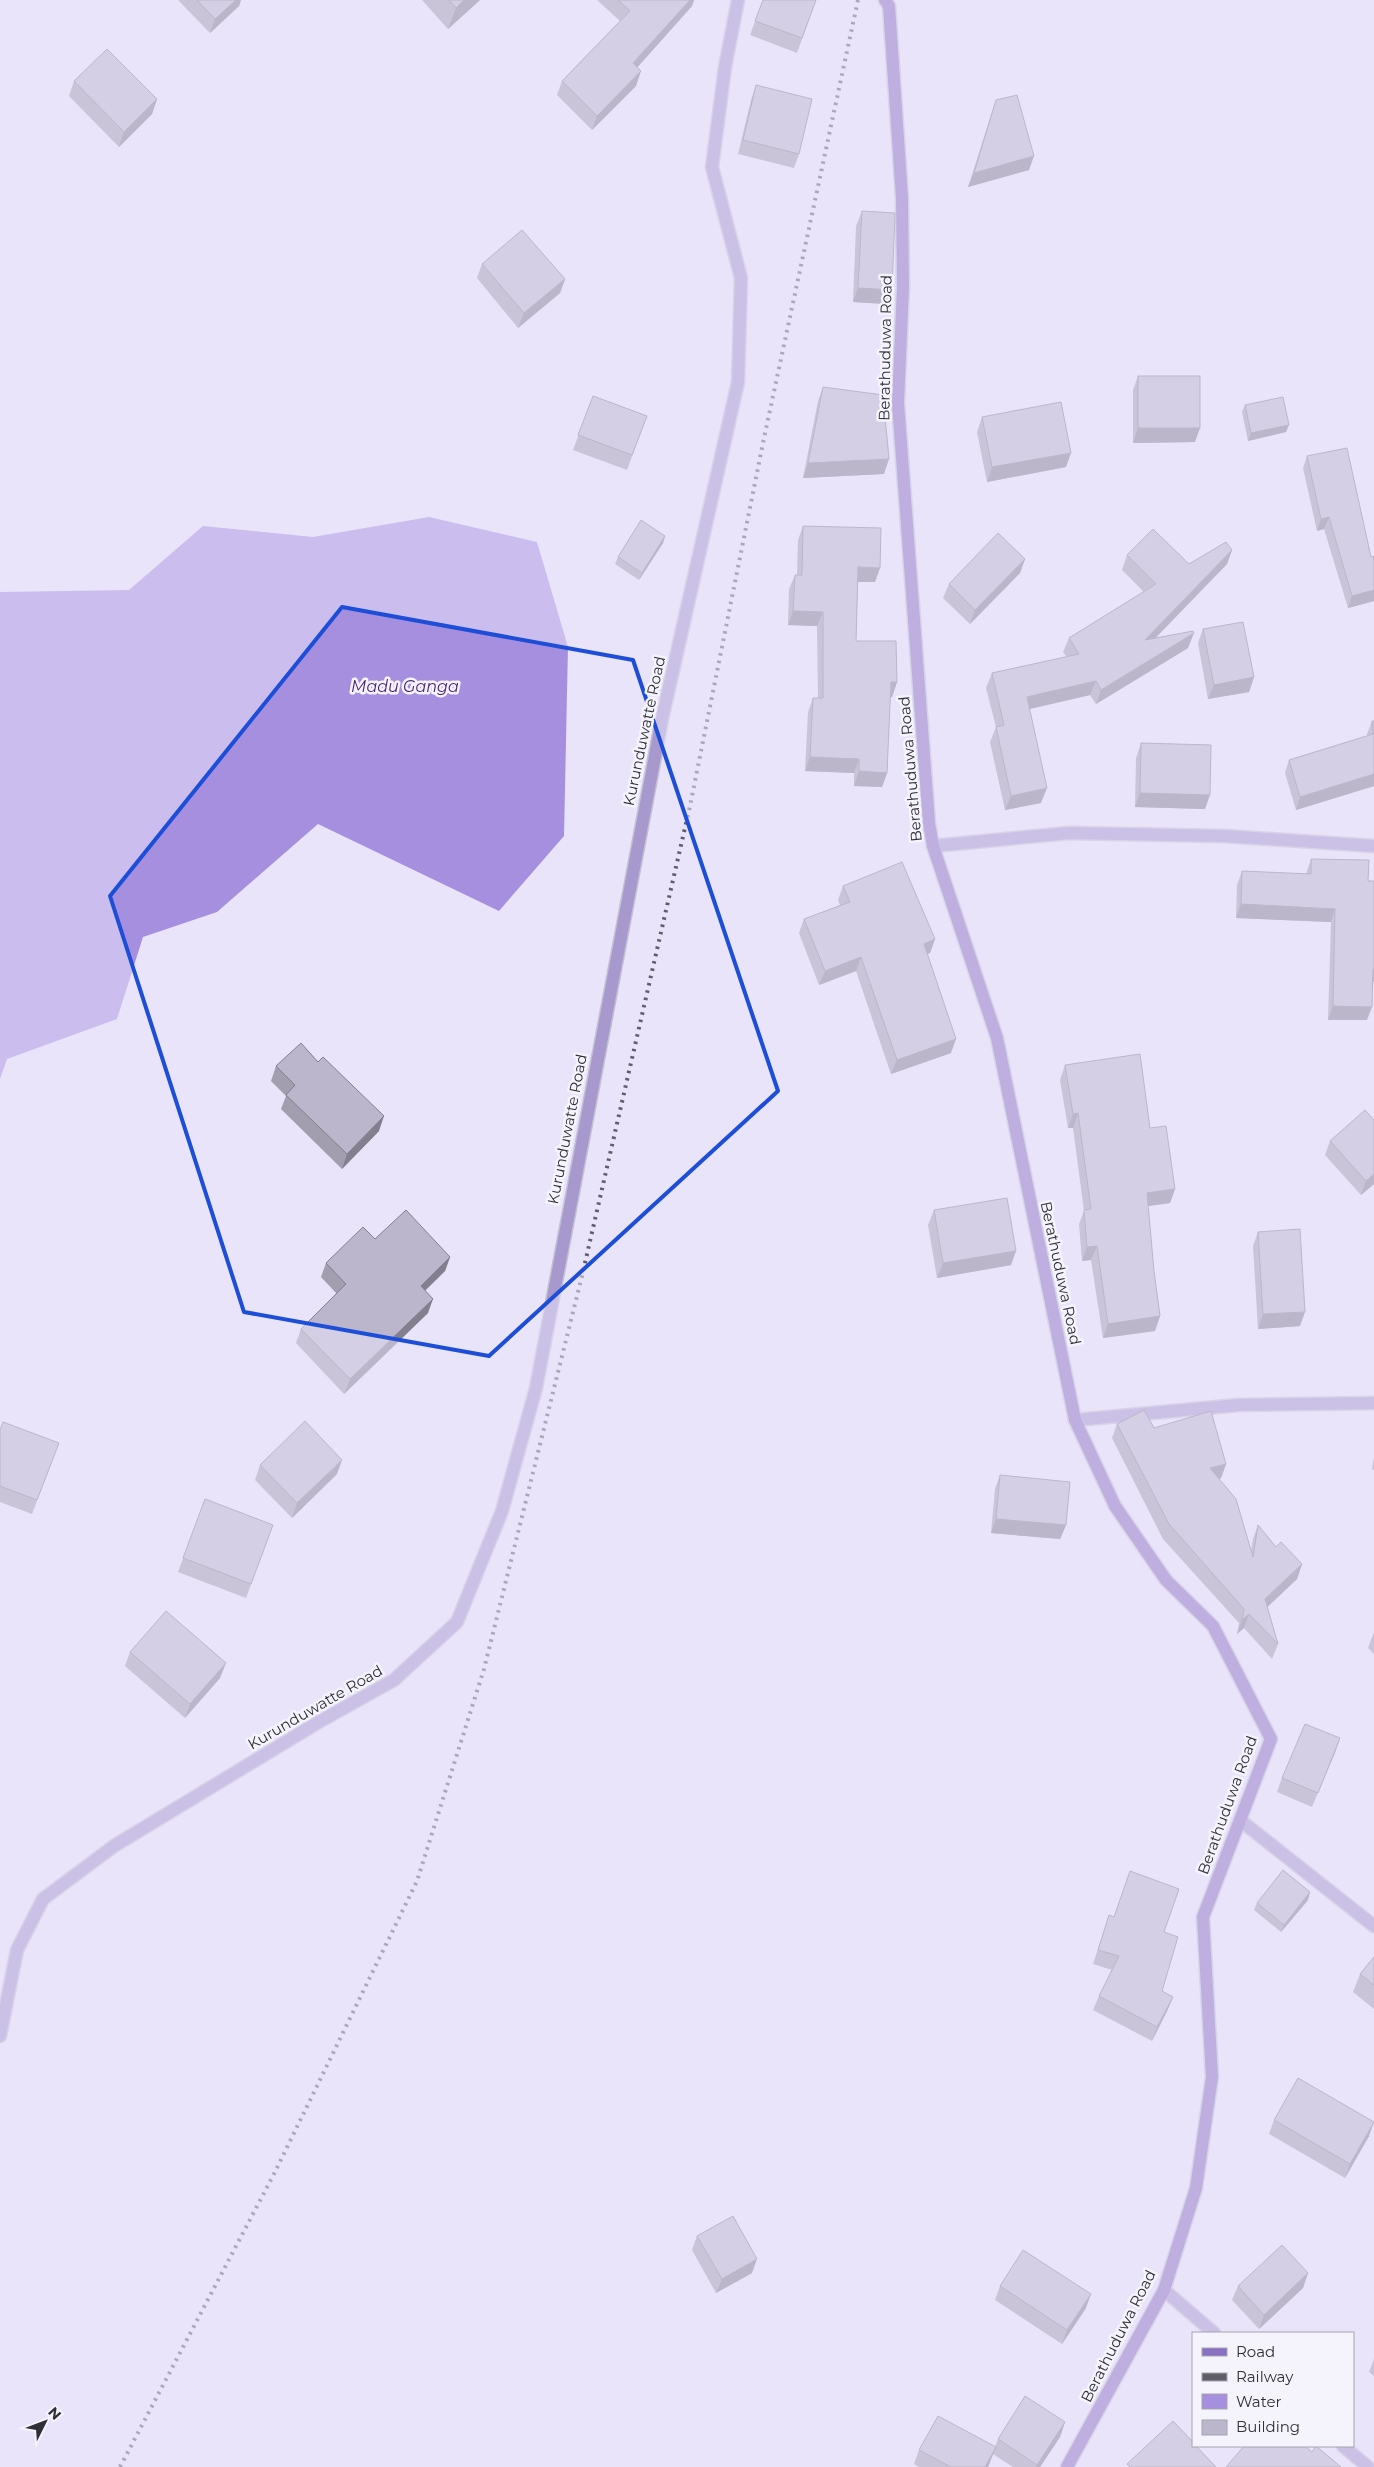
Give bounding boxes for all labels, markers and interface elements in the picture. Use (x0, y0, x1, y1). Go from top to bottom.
street label: Berathuduwa Road (874, 275, 896, 421)
street label: Kurunduwatte Road (619, 654, 669, 808)
water label: Madu Ganga (351, 677, 459, 696)
street label: Berathuduwa Road (894, 695, 926, 843)
street label: Kurunduwatte Road (543, 1052, 591, 1206)
street label: Berathuduwa Road (1037, 1200, 1085, 1346)
street label: Kurunduwatte Road (244, 1661, 386, 1753)
street label: Berathuduwa Road (1193, 1733, 1261, 1877)
street label: Berathuduwa Road (1076, 2267, 1160, 2405)
legend (1192, 2332, 1354, 2447)
text: Road (1236, 2342, 1275, 2361)
text: Railway (1236, 2367, 1294, 2386)
text: Water (1236, 2392, 1282, 2411)
north arrow (20, 2397, 70, 2447)
text: N (44, 2403, 65, 2424)
text: Building (1236, 2417, 1300, 2436)

